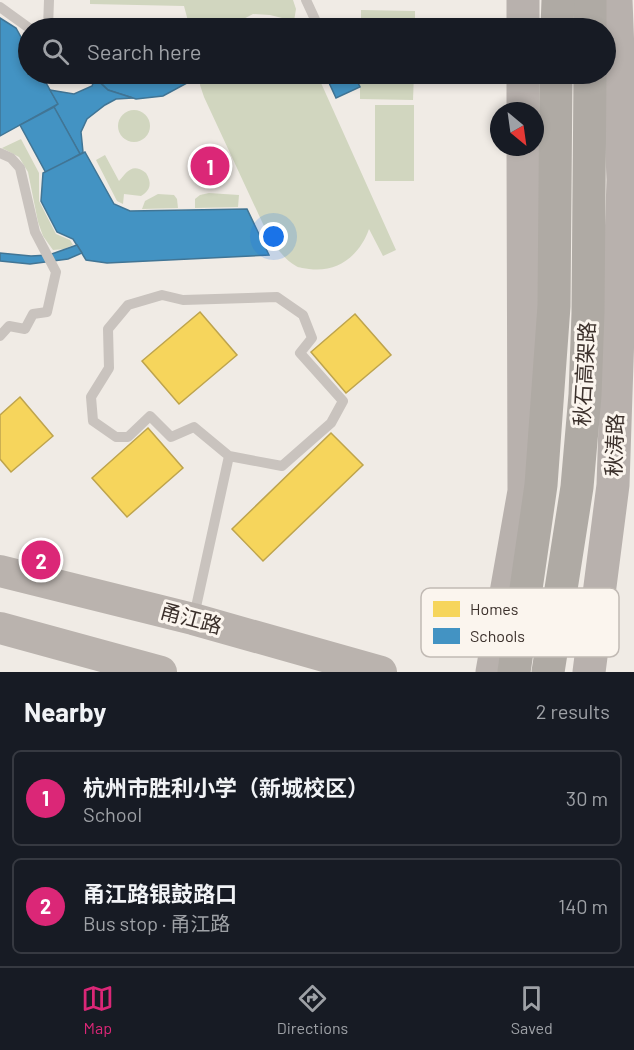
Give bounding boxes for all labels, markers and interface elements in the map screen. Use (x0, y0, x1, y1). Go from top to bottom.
search box (18, 18, 616, 84)
icon: search (39, 35, 72, 68)
text: Search here (87, 38, 201, 64)
north arrow (490, 102, 544, 156)
pin: 1 (190, 144, 230, 188)
your location (259, 222, 288, 251)
street label: 秋石高架路 (568, 321, 599, 427)
street label: 秋涛路 (600, 413, 627, 477)
pin: 2 (22, 538, 60, 582)
legend (421, 588, 619, 657)
street label: 甬江路 (158, 597, 225, 638)
text: Homes (470, 599, 518, 618)
text: Schools (470, 626, 525, 645)
text: Nearby (24, 696, 106, 727)
text: 2 results (536, 699, 610, 723)
text: 杭州市胜利小学（新城校区） (83, 774, 369, 800)
text: 1 (42, 786, 49, 810)
text: 30 m (566, 786, 608, 810)
text: School (83, 802, 142, 826)
text: 甬江路银鼓路口 (83, 880, 237, 906)
text: 2 (40, 894, 51, 918)
text: 140 m (558, 894, 608, 918)
text: Bus stop · 甬江路 (83, 911, 230, 935)
tab: Map (81, 982, 114, 1037)
tab: Directions (277, 982, 348, 1037)
tab: Saved (511, 982, 553, 1037)

